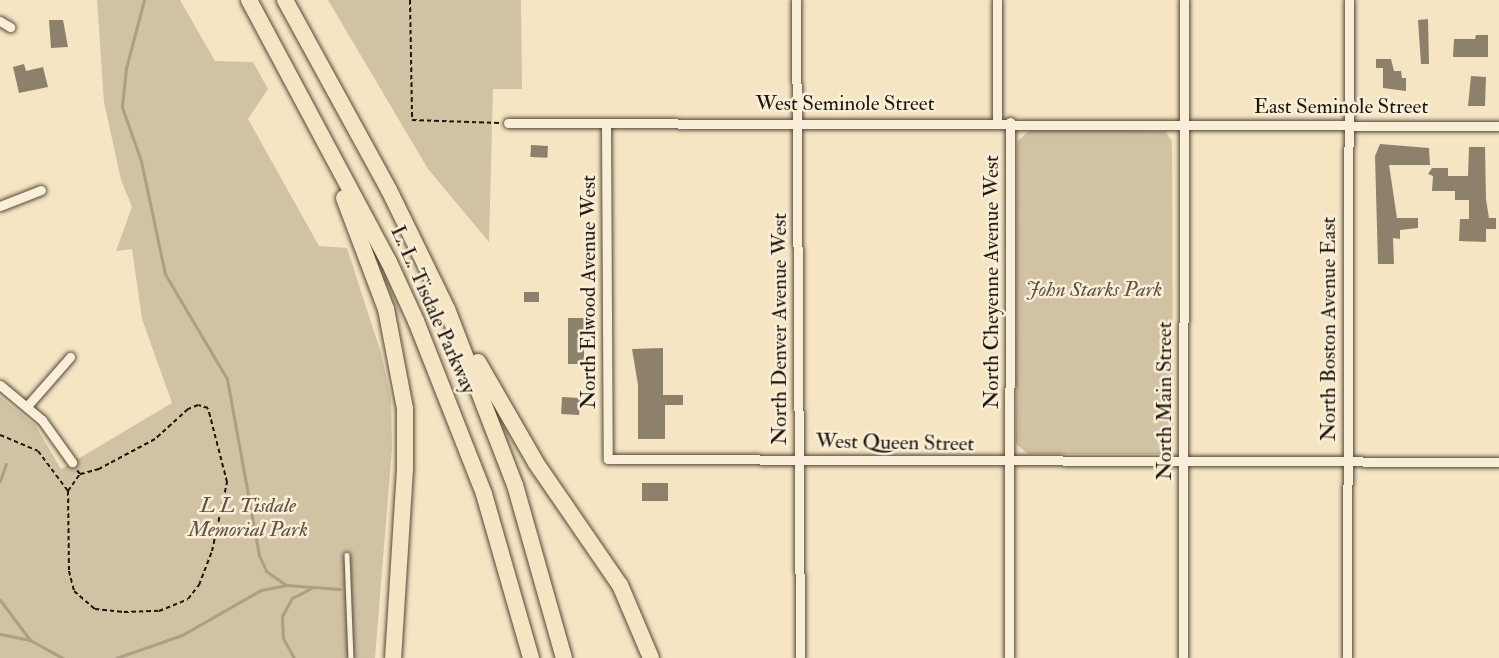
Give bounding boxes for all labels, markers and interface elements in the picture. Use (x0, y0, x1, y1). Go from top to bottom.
street label: West Seminole Street (756, 91, 934, 117)
street label: East Seminole Street (1254, 94, 1428, 120)
street label: North Cheyenne Avenue West (979, 155, 1005, 409)
street label: North Elwood Avenue West (576, 175, 602, 409)
street label: North Denver Avenue West (767, 213, 793, 445)
street label: North Boston Avenue East (1316, 217, 1342, 441)
street label: L. L. Tisdale Parkway (385, 222, 481, 398)
park label: John Starks Park (1026, 277, 1162, 303)
street label: North Main Street (1152, 322, 1178, 480)
street label: West Queen Street (815, 429, 975, 457)
park label: L L Tisdale Memorial Park (188, 493, 308, 543)

